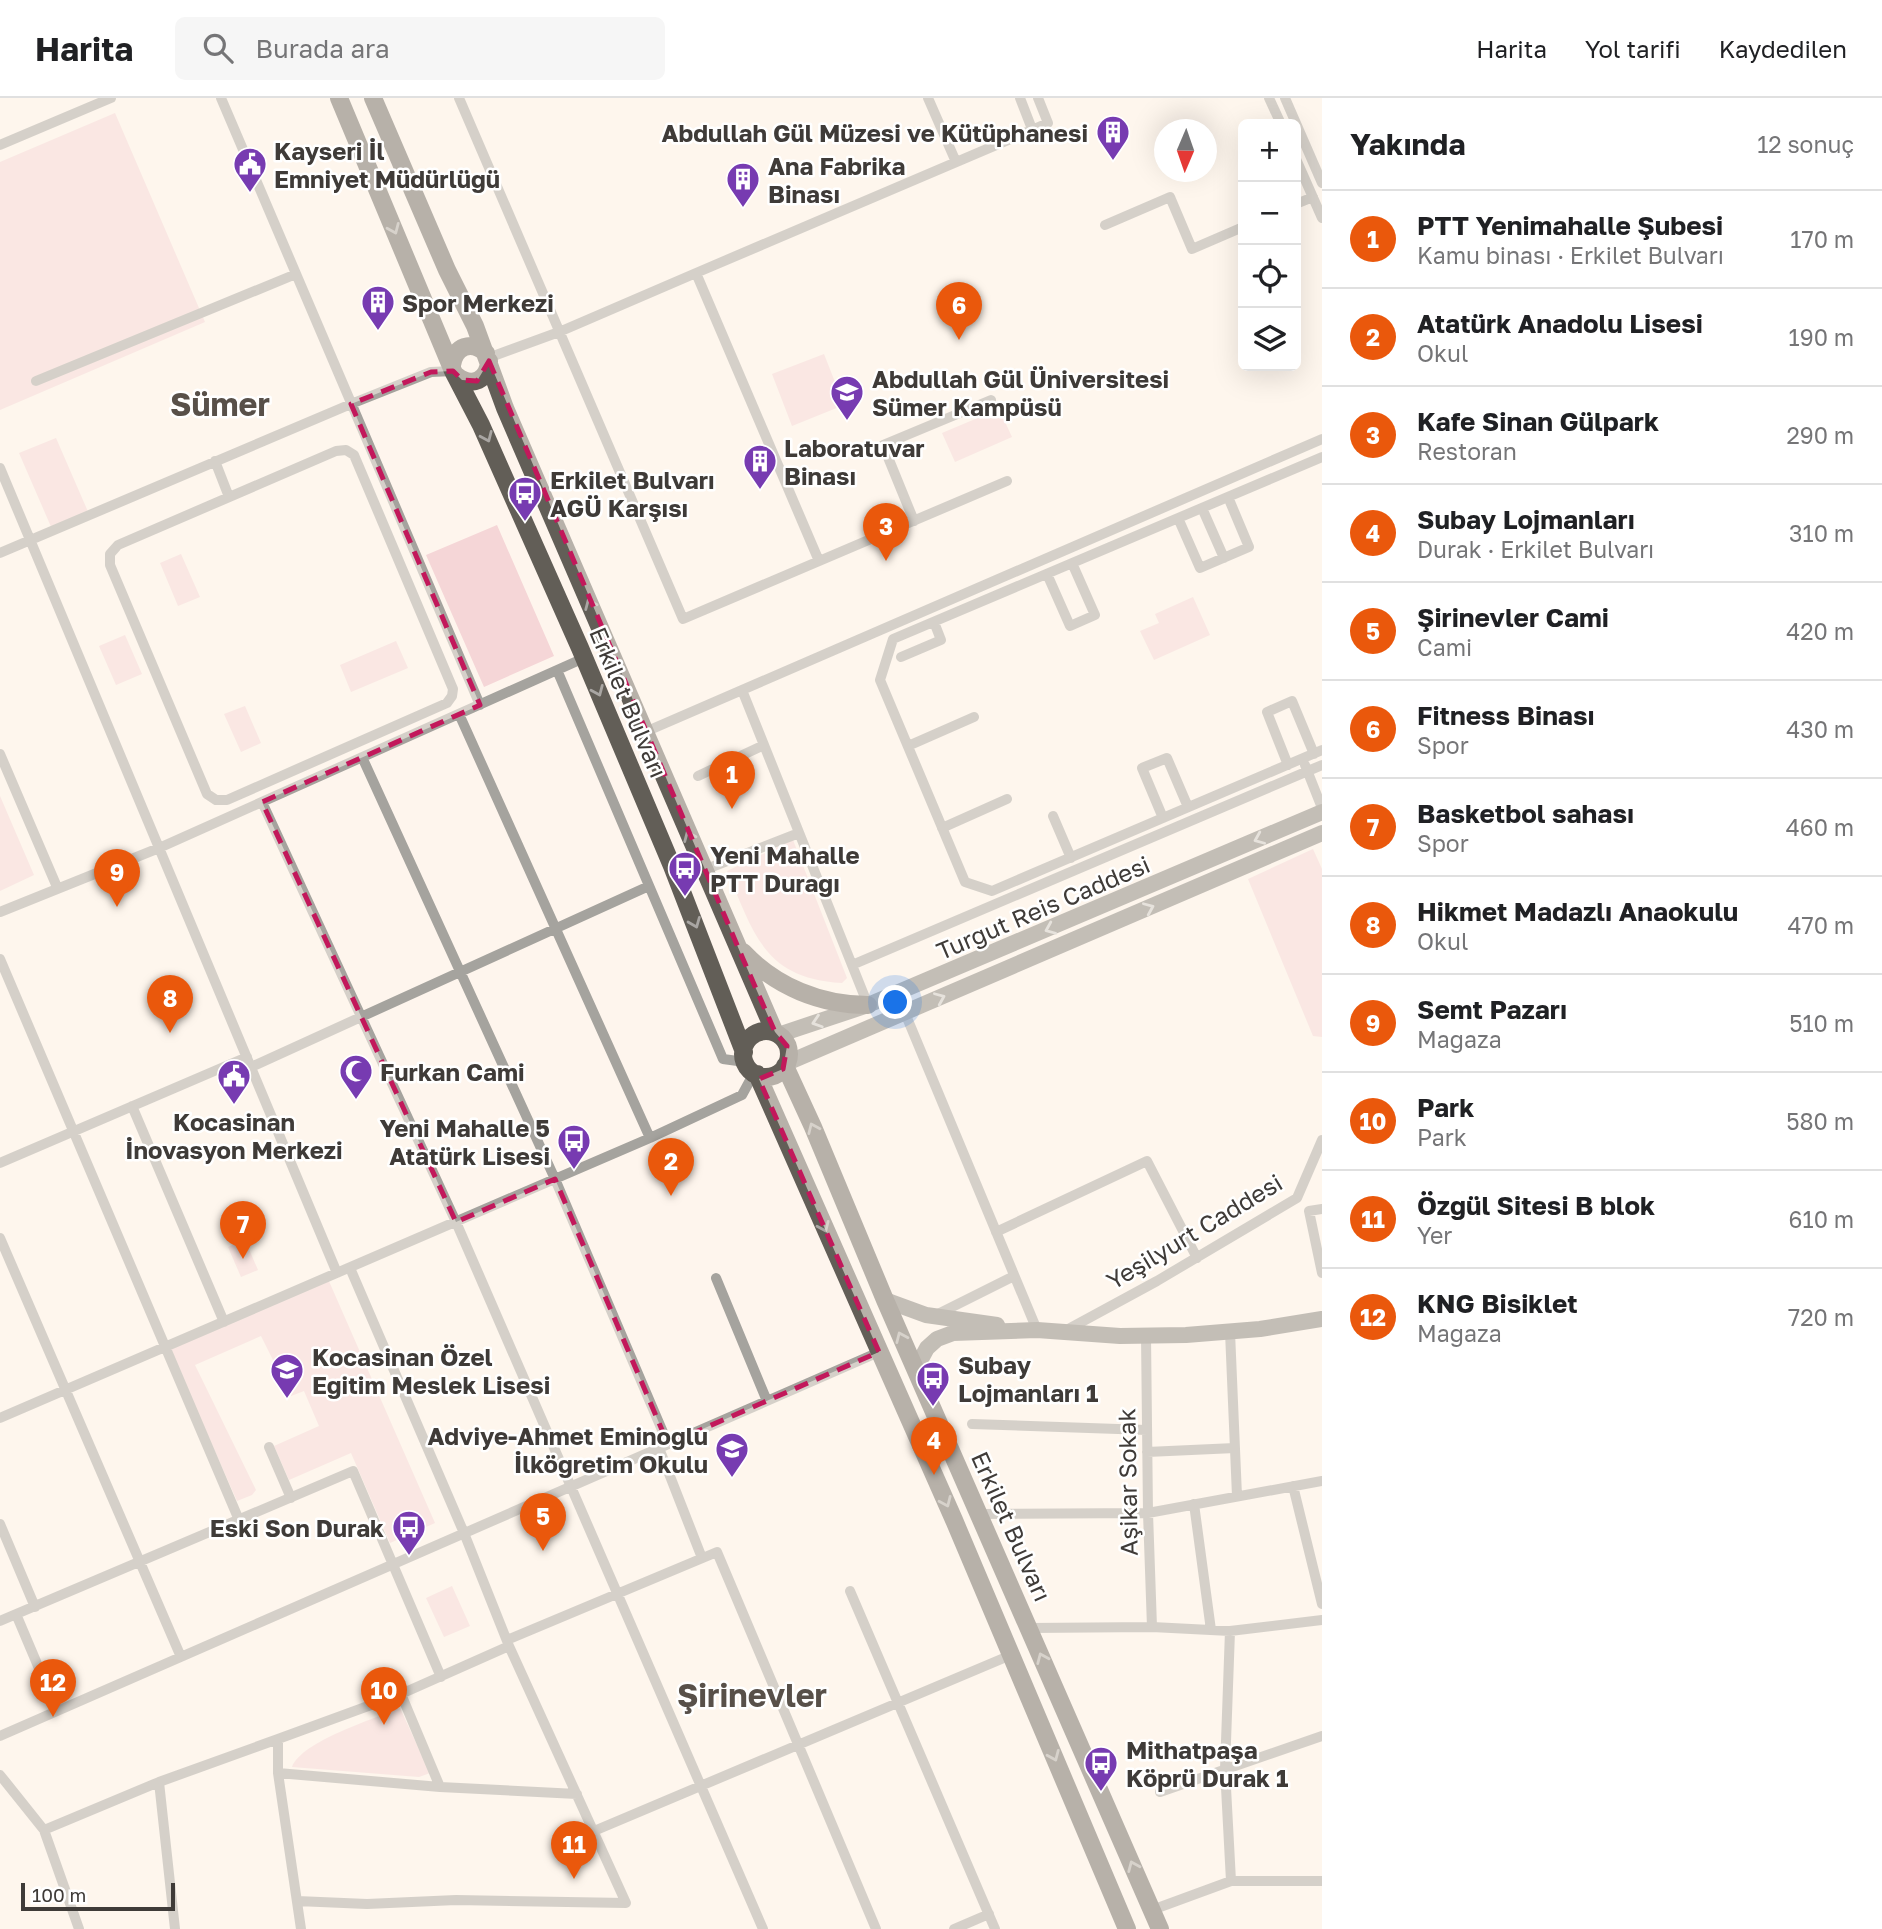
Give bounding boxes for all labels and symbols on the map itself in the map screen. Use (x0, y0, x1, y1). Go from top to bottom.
building icon: Abdullah Gül Müzesi ve Kütüphanesi (1094, 113, 1132, 162)
place label: Abdullah Gül Müzesi ve Kütüphanesi (662, 118, 1088, 147)
north arrow (1154, 119, 1217, 182)
place label: Kayseri İl Emniyet Müdürlüğü (274, 136, 500, 193)
public building icon: Kayseri İl Emniyet Müdürlüğü (231, 145, 269, 194)
place label: Ana Fabrika Binası (768, 151, 906, 208)
building icon: Ana Fabrika Binası (724, 160, 762, 209)
one-way arrow (386, 221, 400, 234)
pin: 6 (936, 282, 982, 340)
building icon: Spor Merkezi (359, 283, 397, 332)
place label: Spor Merkezi (402, 288, 554, 317)
place label: Abdullah Gül Üniversitesi Sümer Kampüsü (872, 364, 1169, 421)
school or university icon: Abdullah Gül Üniversitesi Sümer Kampüsü (828, 373, 866, 422)
district label: Sümer (170, 385, 270, 423)
one-way arrow (479, 430, 493, 443)
place label: Laboratuvar Binası (784, 433, 925, 490)
building icon: Laboratuvar Binası (741, 442, 779, 491)
place label: Erkilet Bulvarı AGÜ Karşısı (550, 465, 715, 522)
bus stop icon: Erkilet Bulvarı AGÜ Karşısı (506, 474, 544, 523)
pin: 3 (863, 503, 909, 561)
one-way arrow (584, 599, 598, 612)
street label: Erkilet Bulvarı (584, 622, 674, 782)
one-way arrow (590, 683, 604, 696)
pin: 1 (709, 751, 755, 809)
one-way arrow (684, 831, 698, 843)
one-way arrow (1254, 831, 1267, 845)
place label: Yeni Mahalle PTT Durağı (710, 840, 860, 897)
pin: 9 (94, 849, 140, 907)
bus stop icon: Yeni Mahalle PTT Durağı (666, 849, 704, 898)
street label: Turgut Reis Caddesi (932, 849, 1154, 965)
one-way arrow (1141, 902, 1154, 916)
one-way arrow (686, 916, 700, 928)
one-way arrow (1045, 921, 1058, 935)
pin: 8 (147, 975, 193, 1033)
your location (878, 985, 912, 1019)
one-way arrow (933, 992, 945, 1006)
one-way arrow (811, 1014, 823, 1028)
mosque icon: Furkan Cami (337, 1052, 375, 1101)
public building icon: Kocasinan İnovasyon Merkezi (215, 1057, 253, 1106)
place label: Furkan Cami (380, 1057, 525, 1086)
place label: Kocasinan İnovasyon Merkezi (125, 1107, 343, 1164)
place label: Yeni Mahalle 5 Atatürk Lisesi (380, 1113, 550, 1170)
bus stop icon: Yeni Mahalle 5 Atatürk Lisesi (555, 1122, 593, 1171)
one-way arrow (807, 1122, 821, 1135)
pin: 2 (648, 1138, 694, 1196)
street label: Yeşilyurt Caddesi (1101, 1167, 1287, 1295)
pin: 7 (220, 1201, 266, 1259)
one-way arrow (816, 1219, 830, 1232)
one-way arrow (895, 1332, 909, 1345)
place label: Kocasinan Özel Eğitim Meslek Lisesi (312, 1342, 550, 1399)
place label: Subay Lojmanları 1 (958, 1350, 1098, 1407)
school or university icon: Kocasinan Özel Eğitim Meslek Lisesi (268, 1351, 306, 1400)
bus stop icon: Subay Lojmanları 1 (914, 1359, 952, 1408)
street label: Aşikar Sokak (1111, 1408, 1143, 1556)
pin: 4 (911, 1417, 957, 1475)
place label: Adviye-Ahmet Eminoğlu İlköğretim Okulu (428, 1421, 708, 1478)
school or university icon: Adviye-Ahmet Eminoğlu İlköğretim Okulu (713, 1430, 751, 1479)
street label: Erkilet Bulvarı (966, 1447, 1058, 1605)
pin: 5 (520, 1493, 566, 1551)
one-way arrow (938, 1495, 952, 1507)
bus stop icon: Eski Son Durak (390, 1508, 428, 1557)
place label: Eski Son Durak (210, 1513, 384, 1542)
one-way arrow (1036, 1653, 1050, 1665)
pin: 12 (30, 1659, 76, 1717)
pin: 10 (361, 1667, 407, 1725)
district label: Şirinevler (677, 1676, 827, 1714)
place label: Mithatpaşa Köprü Durak 1 (1126, 1735, 1288, 1792)
bus stop icon: Mithatpaşa Köprü Durak 1 (1082, 1744, 1120, 1793)
one-way arrow (1046, 1749, 1060, 1762)
pin: 11 (551, 1821, 597, 1879)
one-way arrow (1127, 1861, 1141, 1874)
scale bar (21, 1880, 175, 1912)

